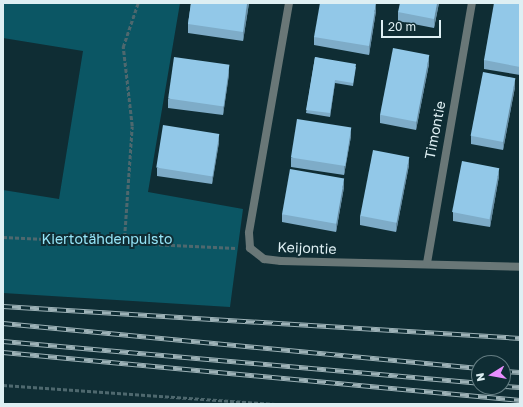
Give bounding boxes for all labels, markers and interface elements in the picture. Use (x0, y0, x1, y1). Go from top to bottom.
scale bar (383, 12, 443, 38)
text: 20 m (388, 19, 416, 34)
street label: Timontie (421, 99, 449, 161)
park label: Kiertotähdenpuisto (42, 231, 172, 247)
street label: Keijontie (277, 239, 337, 257)
north arrow (471, 355, 511, 395)
text: N (473, 372, 487, 383)

